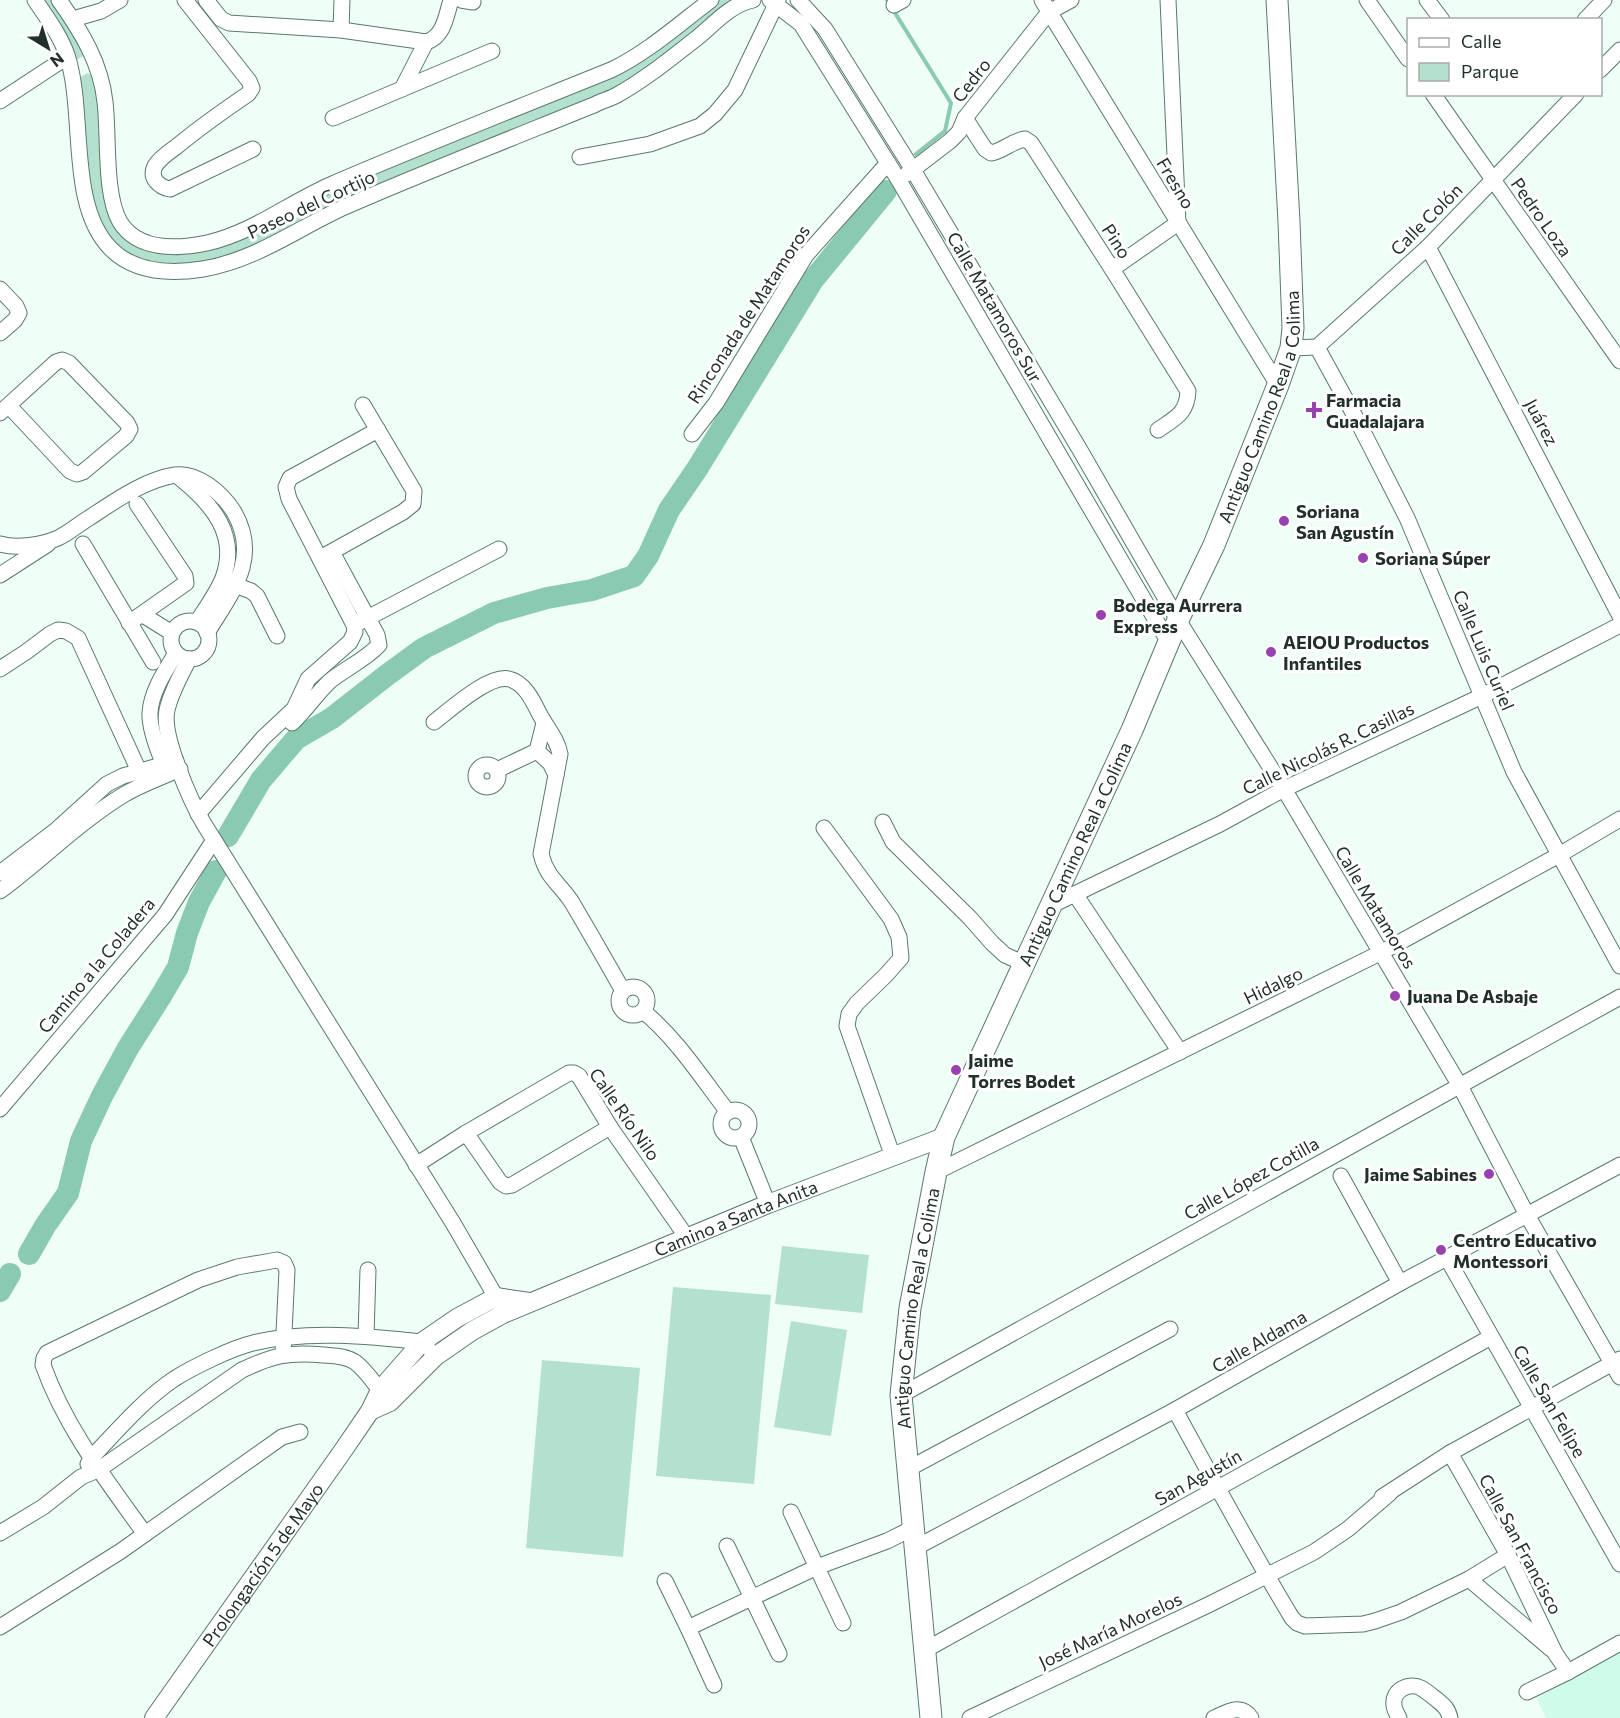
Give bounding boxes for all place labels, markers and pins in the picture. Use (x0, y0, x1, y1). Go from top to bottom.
place label: Farmacia Guadalajara (1326, 389, 1425, 432)
marker: Farmacia Guadalajara (1307, 403, 1321, 417)
place label: Soriana San Agustín (1296, 500, 1394, 543)
marker: Soriana San Agustín (1277, 514, 1291, 528)
place label: Soriana Súper (1375, 547, 1491, 569)
marker: Soriana Súper (1356, 551, 1370, 565)
place label: Bodega Aurrera Express (1113, 594, 1242, 637)
marker: Bodega Aurrera Express (1094, 608, 1108, 622)
place label: AEIOU Productos Infantiles (1283, 631, 1429, 674)
marker: AEIOU Productos Infantiles (1264, 645, 1278, 659)
place label: Juana De Asbaje (1407, 985, 1538, 1007)
marker: Juana De Asbaje (1388, 989, 1402, 1003)
place label: Jaime Torres Bodet (968, 1049, 1076, 1092)
marker: Jaime Torres Bodet (949, 1063, 963, 1077)
place label: Jaime Sabines (1364, 1163, 1477, 1185)
marker: Jaime Sabines (1482, 1167, 1496, 1181)
place label: Centro Educativo Montessori (1453, 1229, 1597, 1272)
marker: Centro Educativo Montessori (1434, 1243, 1448, 1257)

